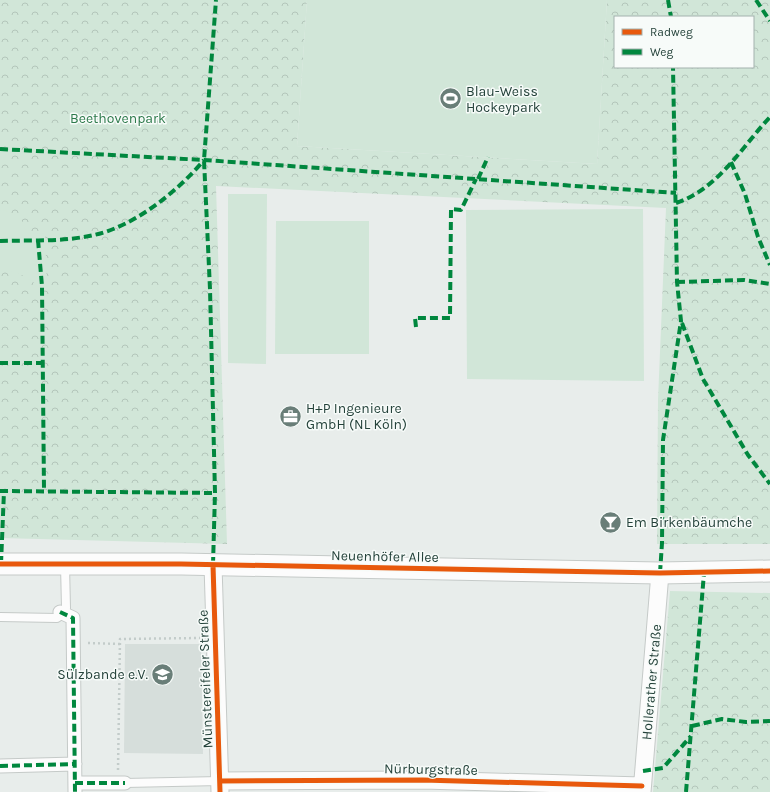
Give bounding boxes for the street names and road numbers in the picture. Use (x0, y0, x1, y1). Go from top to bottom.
street label: Neuenhöfer Allee (331, 547, 439, 566)
street label: Münstereifeler Straße (195, 609, 216, 749)
street label: Hollerather Straße (638, 623, 665, 741)
street label: Nürburgstraße (384, 760, 478, 779)

